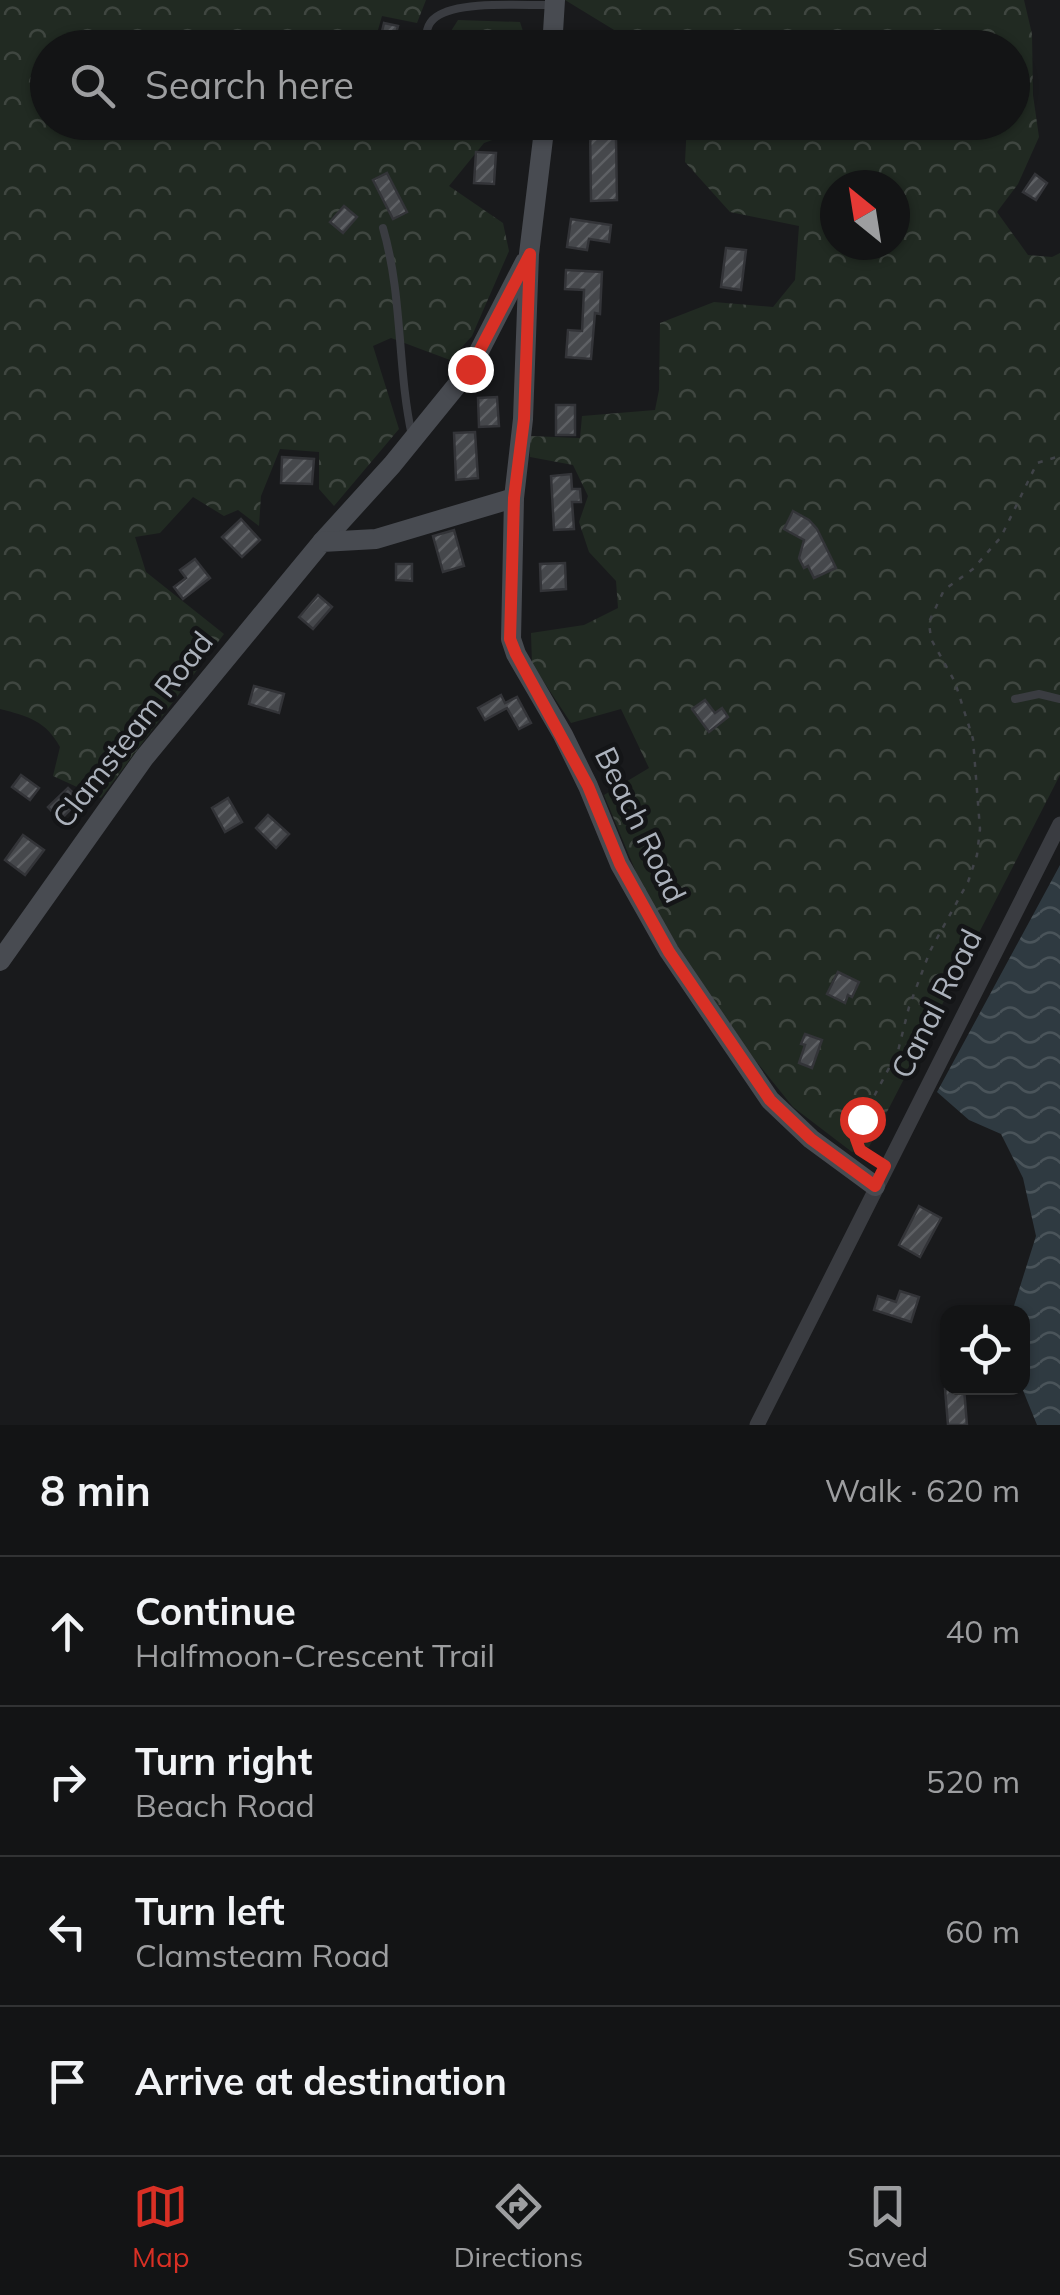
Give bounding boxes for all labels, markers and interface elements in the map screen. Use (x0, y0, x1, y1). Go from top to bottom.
search box (30, 30, 1030, 140)
icon: search (65, 58, 120, 113)
text: Search here (145, 61, 354, 109)
north arrow (820, 170, 910, 260)
route end (448, 347, 494, 393)
street label: Clamsteam Road (44, 623, 221, 835)
street label: Beach Road (587, 740, 695, 909)
street label: Canal Road (882, 923, 990, 1084)
route start (840, 1097, 886, 1143)
map controls (940, 1305, 1030, 1395)
button: locate (940, 1305, 1030, 1395)
text: 8 min (40, 1464, 151, 1517)
text: Walk · 620 m (825, 1470, 1020, 1510)
text: Continue (135, 1587, 296, 1635)
icon: ahead (40, 1604, 95, 1659)
text: 40 m (945, 1611, 1020, 1651)
text: Halfmoon-Crescent Trail (135, 1635, 495, 1675)
text: Turn right (135, 1737, 312, 1785)
icon: right (40, 1754, 95, 1809)
text: 520 m (926, 1761, 1020, 1801)
text: Beach Road (135, 1785, 315, 1825)
text: Turn left (135, 1887, 285, 1935)
icon: left (40, 1904, 95, 1959)
text: 60 m (945, 1911, 1020, 1951)
text: Clamsteam Road (135, 1935, 390, 1975)
icon: arrive (40, 2054, 95, 2109)
text: Arrive at destination (135, 2057, 507, 2105)
tab: Map (132, 2179, 190, 2274)
tab: Directions (454, 2179, 583, 2274)
tab: Saved (847, 2179, 928, 2274)

